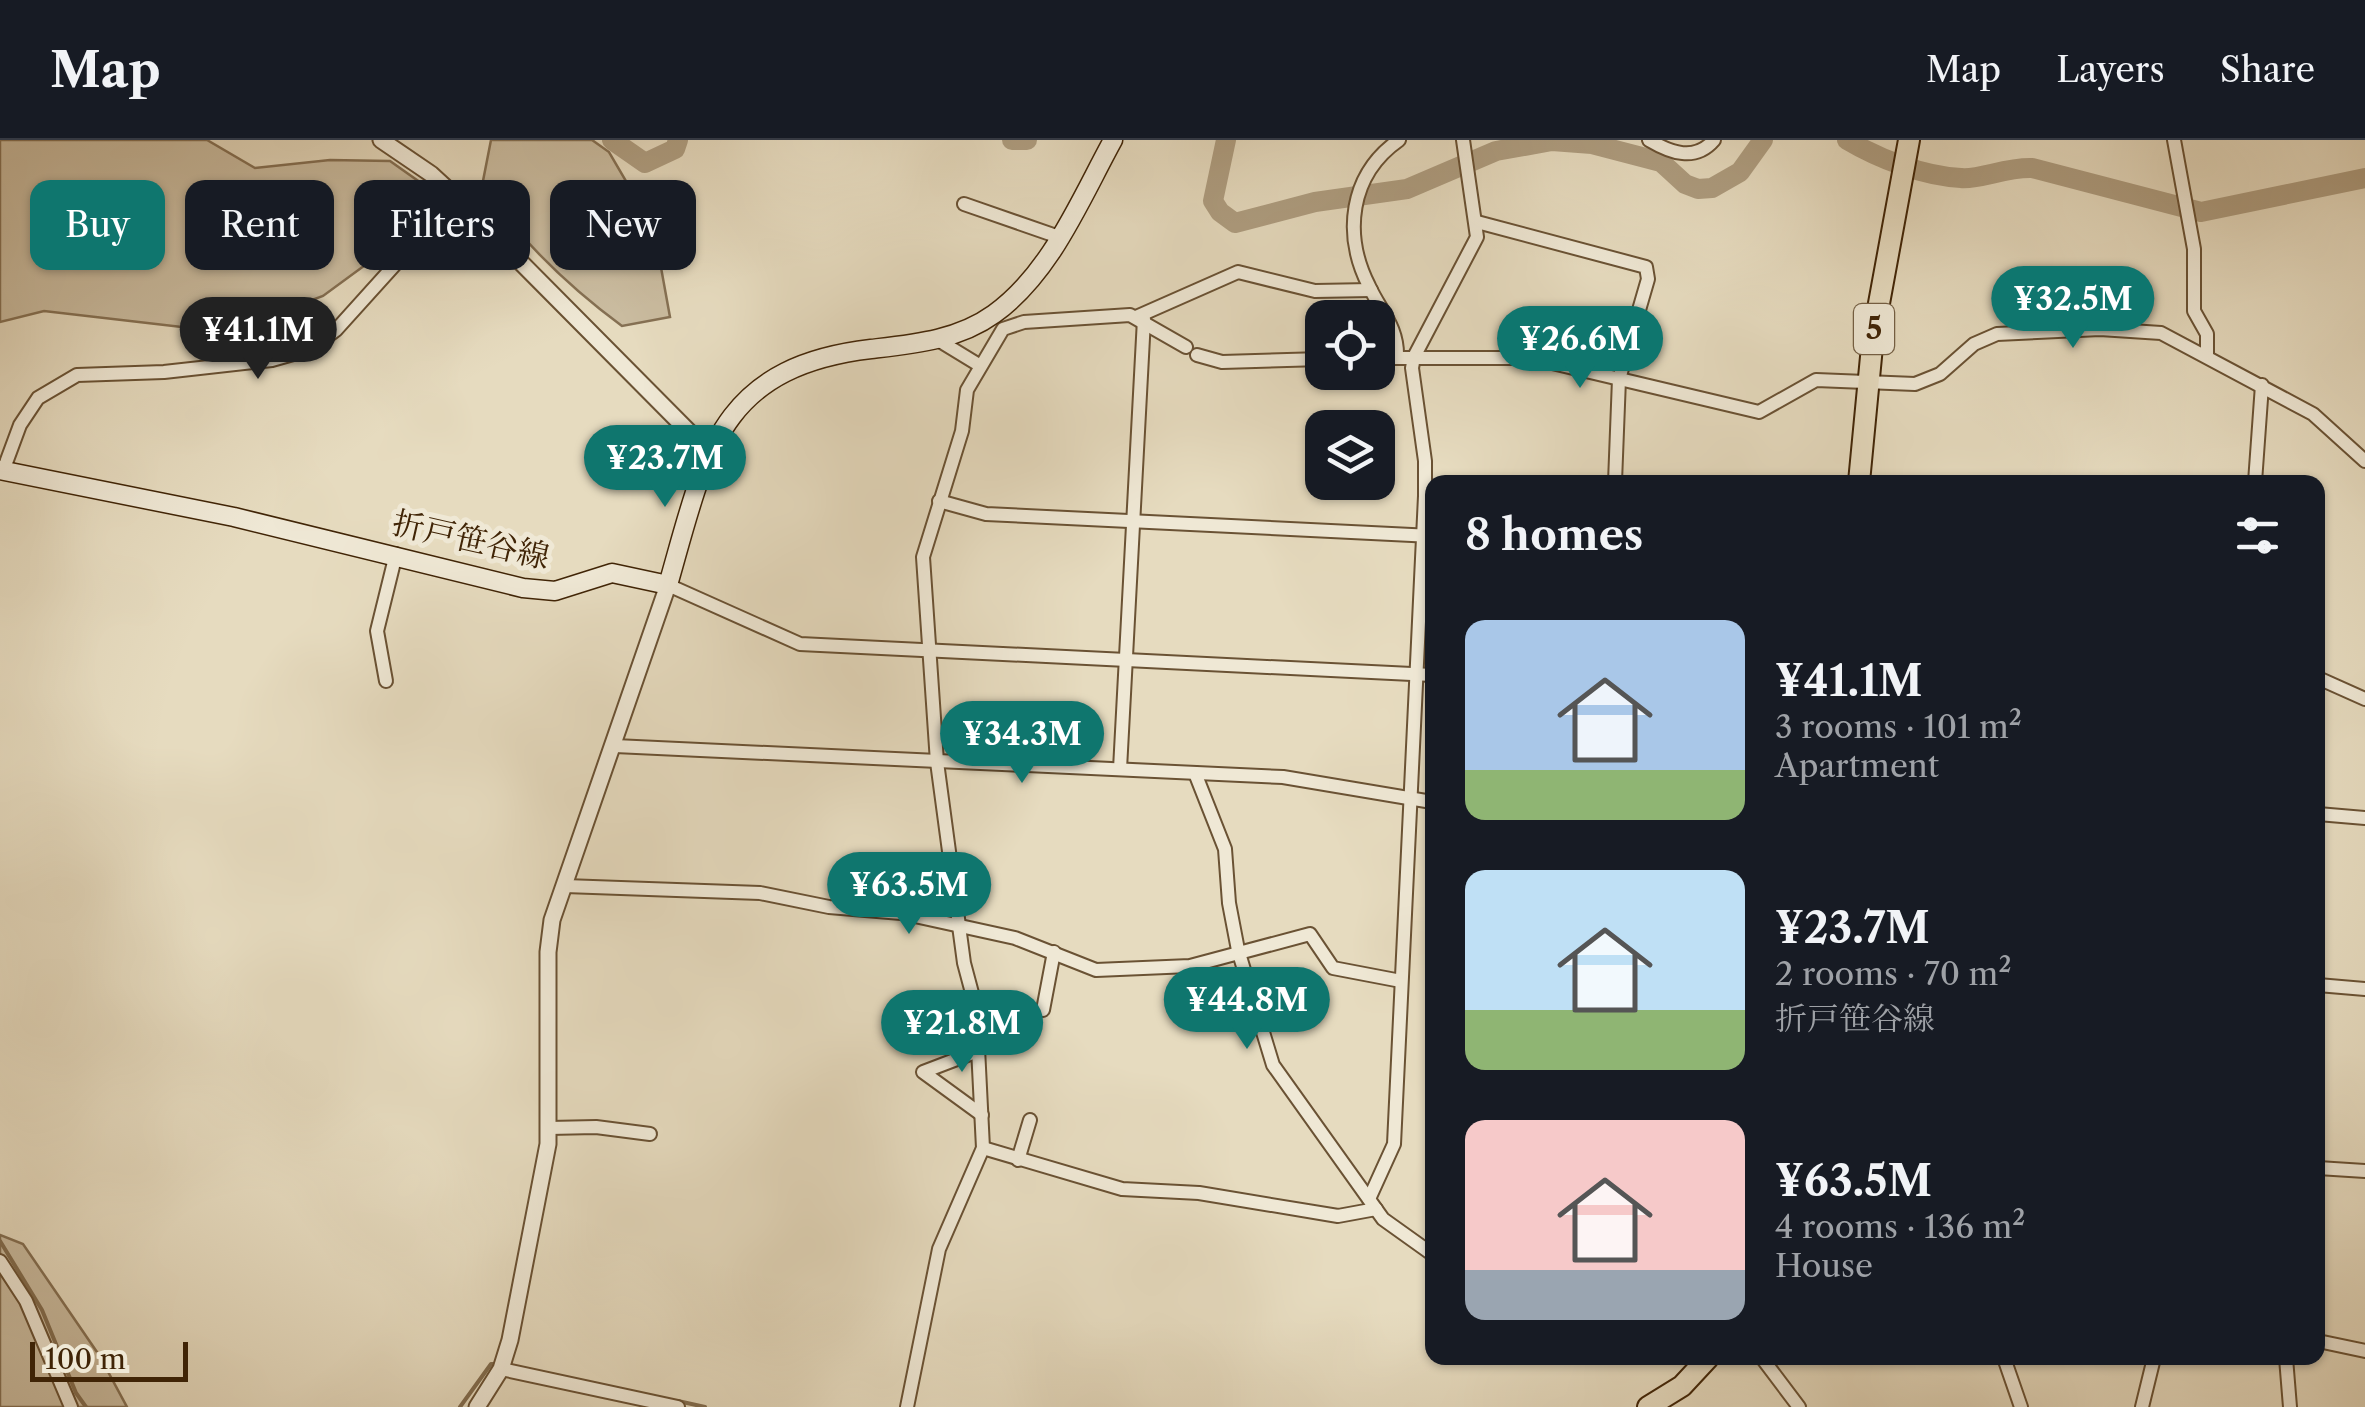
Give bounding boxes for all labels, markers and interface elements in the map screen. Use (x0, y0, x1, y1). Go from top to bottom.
text: Map (50, 40, 161, 99)
text: Map (1926, 48, 2001, 91)
text: Layers (2056, 48, 2165, 91)
text: Share (2220, 48, 2315, 91)
chip: Buy (30, 180, 165, 270)
chip: Rent (185, 180, 334, 270)
chip: Filters (354, 180, 530, 270)
chip: New (550, 180, 696, 270)
pin: ¥32.5M (1992, 266, 2154, 351)
text: ¥32.5M (2013, 279, 2133, 318)
pin: ¥41.1M (177, 297, 339, 382)
map controls (1305, 300, 1395, 500)
button: locate (1305, 300, 1395, 390)
road number: 5 (1854, 304, 1894, 354)
pin: ¥26.6M (1499, 306, 1661, 391)
text: ¥41.1M (202, 310, 314, 349)
text: ¥26.6M (1519, 319, 1641, 358)
button: layers (1305, 410, 1395, 500)
pin: ¥23.7M (584, 425, 746, 510)
text: ¥23.7M (606, 438, 724, 477)
street label: 折戸笹谷線 (389, 503, 553, 577)
icon: filters (2230, 508, 2285, 563)
text: 8 homes (1465, 509, 1643, 561)
text: ¥41.1M (1775, 655, 1923, 707)
icon: home (1545, 660, 1665, 780)
pin: ¥34.3M (941, 701, 1103, 786)
text: 3 rooms · 101 m² (1775, 707, 2022, 746)
text: ¥34.3M (962, 714, 1082, 753)
text: Apartment (1775, 746, 1939, 785)
pin: ¥63.5M (828, 852, 990, 937)
text: ¥63.5M (849, 865, 969, 904)
text: ¥23.7M (1775, 902, 1930, 954)
icon: home (1545, 910, 1665, 1030)
text: 2 rooms · 70 m² (1775, 954, 2011, 993)
pin: ¥44.8M (1166, 967, 1328, 1052)
text: ¥44.8M (1186, 980, 1308, 1019)
pin: ¥21.8M (881, 990, 1043, 1075)
text: 折戸笹谷線 (1775, 999, 1935, 1038)
text: ¥21.8M (903, 1003, 1021, 1042)
text: ¥63.5M (1775, 1155, 1932, 1207)
icon: home (1545, 1160, 1665, 1280)
text: 4 rooms · 136 m² (1775, 1207, 2025, 1246)
text: House (1775, 1246, 1873, 1285)
scale bar (30, 1337, 188, 1382)
text: 100 m (45, 1342, 126, 1376)

